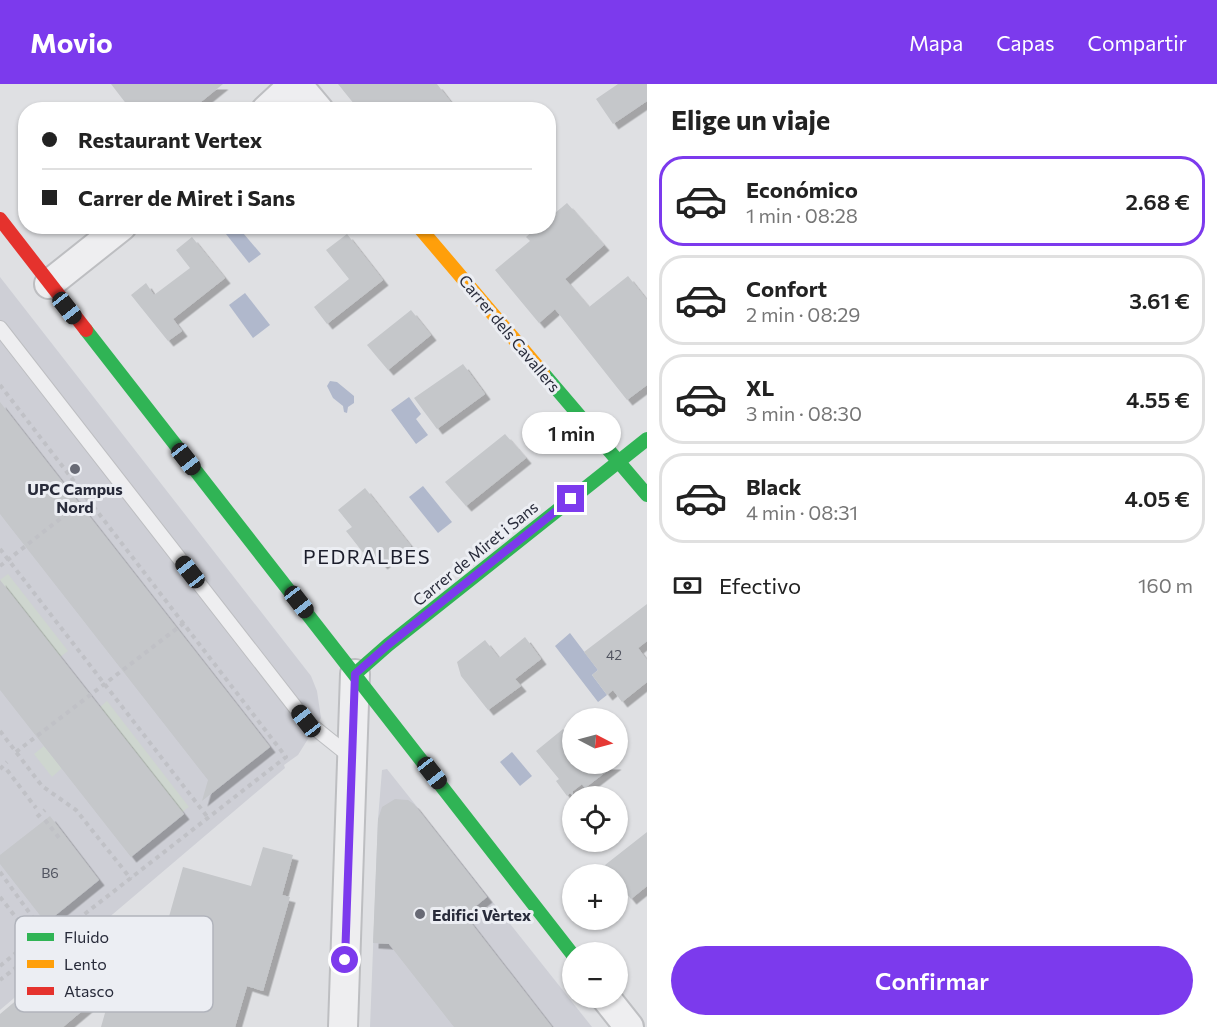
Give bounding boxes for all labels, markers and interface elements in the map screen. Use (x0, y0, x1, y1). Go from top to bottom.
text: Movio (30, 25, 113, 59)
text: Mapa (909, 30, 963, 55)
text: Capas (996, 30, 1055, 55)
text: Compartir (1088, 30, 1187, 55)
text: Elige un viaje (671, 103, 830, 136)
text: Restaurant Vertex (78, 126, 262, 153)
icon: car (674, 174, 728, 228)
text: Económico (746, 176, 858, 203)
text: Carrer de Miret i Sans (78, 184, 295, 211)
text: 2.68 € (1126, 188, 1190, 215)
text: 1 min · 08:28 (746, 203, 858, 227)
street label: Carrer dels Cavallers (455, 270, 565, 396)
icon: car (674, 273, 728, 327)
text: Confort (746, 275, 827, 302)
text: 3.61 € (1129, 287, 1190, 314)
car (49, 288, 85, 328)
text: 2 min · 08:29 (746, 302, 860, 326)
icon: car (674, 372, 728, 426)
text: XL (746, 374, 774, 401)
text: 4.55 € (1126, 386, 1190, 413)
text: 3 min · 08:30 (746, 401, 862, 425)
callout: 1 min (522, 412, 620, 454)
text: 1 min (548, 421, 595, 445)
car (168, 439, 204, 479)
marker: UPC Campus Nord (68, 462, 82, 476)
icon: car (674, 471, 728, 525)
text: Black (746, 473, 801, 500)
place label: UPC Campus Nord (27, 479, 123, 516)
route end (557, 485, 584, 512)
text: 4.05 € (1124, 485, 1190, 512)
street label: Carrer de Miret i Sans (409, 497, 541, 609)
text: 4 min · 08:31 (746, 500, 858, 524)
district label: PEDRALBES (303, 544, 431, 568)
car (172, 552, 208, 592)
icon: cash (671, 569, 704, 602)
text: Efectivo (719, 572, 801, 599)
text: 160 m (1138, 573, 1193, 597)
car (281, 582, 317, 622)
house number: 42 (606, 646, 622, 663)
car (288, 701, 324, 741)
north arrow (562, 708, 628, 774)
map controls (562, 708, 628, 1008)
car (414, 753, 450, 793)
button: locate (562, 786, 628, 852)
house number: B6 (41, 864, 59, 881)
button: + (562, 864, 628, 930)
place label: Edifici Vèrtex (432, 905, 531, 924)
marker: Edifici Vèrtex (413, 907, 427, 921)
legend (15, 916, 213, 1012)
text: Fluido (64, 927, 109, 946)
button: − (562, 942, 628, 1008)
route start (331, 946, 358, 973)
button: Confirmar (671, 946, 1193, 1015)
text: Lento (64, 954, 107, 973)
text: Atasco (64, 981, 114, 1000)

